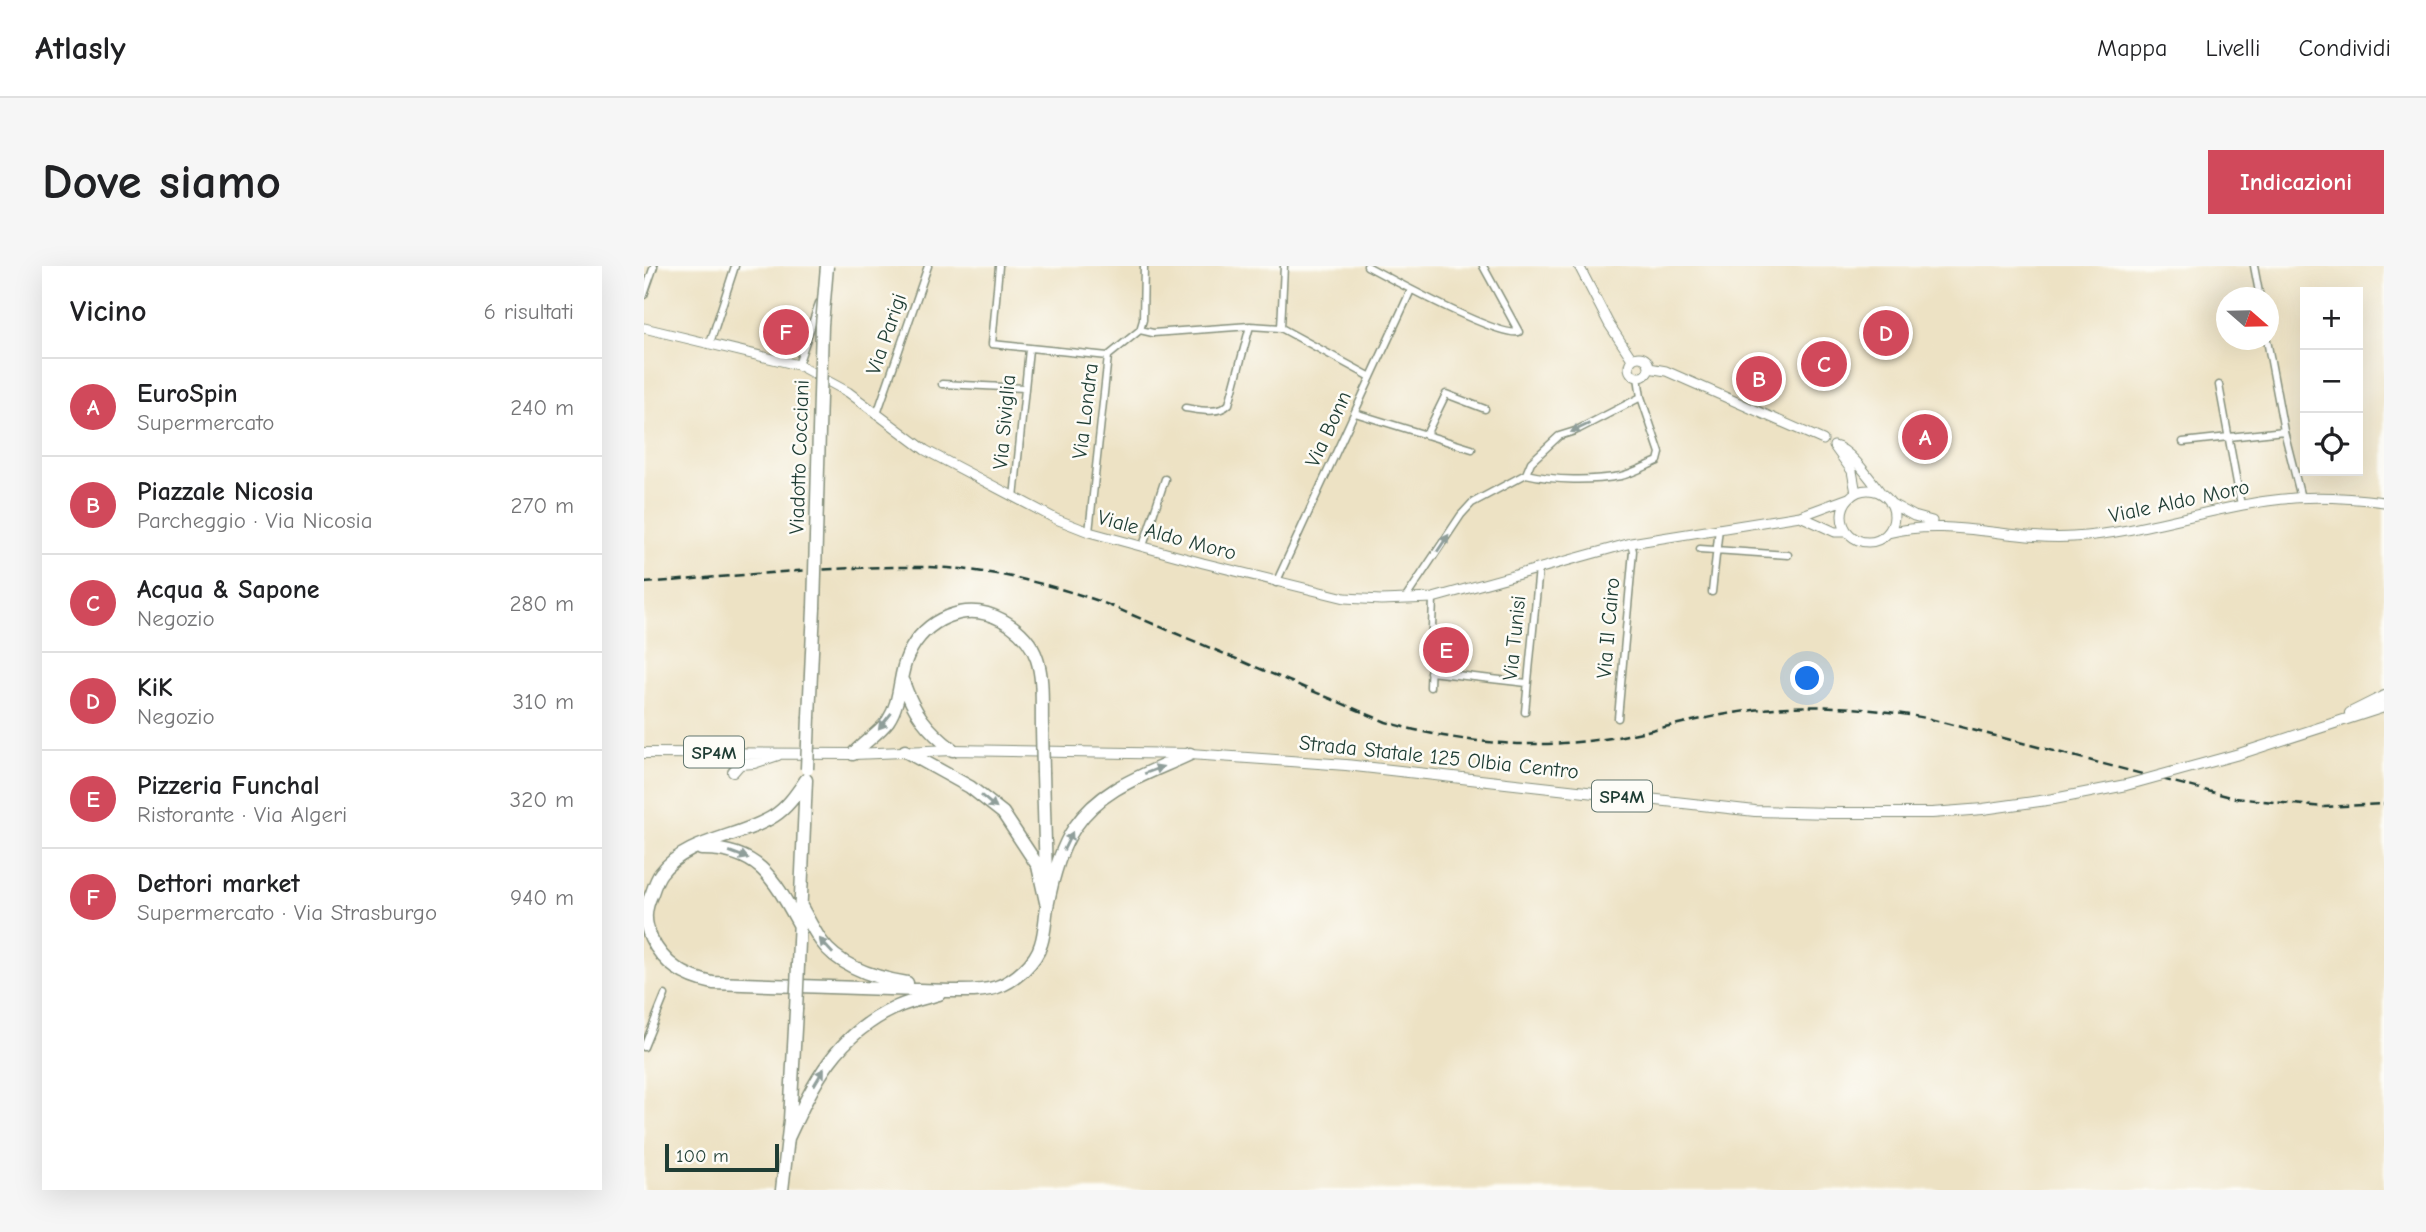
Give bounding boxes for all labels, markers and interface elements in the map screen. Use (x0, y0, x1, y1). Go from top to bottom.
text: Atlasly (35, 29, 126, 67)
text: Mappa (2097, 34, 2167, 62)
text: Livelli (2205, 34, 2260, 62)
text: Condividi (2298, 34, 2391, 62)
button: Indicazioni (2208, 150, 2384, 214)
text: Dove siamo (42, 154, 281, 210)
north arrow (2216, 287, 2279, 350)
map controls (2300, 287, 2363, 476)
button: + (2300, 287, 2363, 350)
street label: Via Parigi (861, 290, 911, 378)
text: Vicino (70, 294, 147, 329)
text: 6 risultati (484, 298, 574, 325)
pin: F (763, 306, 809, 358)
pin: D (1863, 307, 1909, 359)
pin: C (1801, 338, 1847, 390)
button: − (2300, 350, 2363, 413)
pin: B (1736, 353, 1782, 405)
street label: Via Londra (1067, 362, 1103, 460)
street label: Via Siviglia (988, 374, 1020, 470)
text: EuroSpin (137, 379, 238, 409)
street label: Viadotto Cocciani (784, 379, 814, 535)
street label: Via Bonn (1300, 387, 1356, 471)
text: A (87, 394, 99, 421)
text: 240 m (510, 394, 574, 421)
text: Supermercato (137, 409, 274, 436)
pin: A (1902, 411, 1948, 463)
button: locate (2300, 413, 2363, 476)
one-way arrow (1570, 422, 1590, 433)
street label: Viale Aldo Moro (2107, 474, 2251, 528)
text: Piazzale Nicosia (137, 477, 314, 507)
text: B (86, 492, 100, 519)
text: 270 m (510, 492, 574, 519)
street label: Viale Aldo Moro (1095, 505, 1239, 565)
text: Parcheggio · Via Nicosia (137, 507, 373, 534)
one-way arrow (1436, 533, 1449, 552)
text: Acqua & Sapone (137, 575, 320, 605)
street label: Via Il Cairo (1592, 576, 1624, 680)
text: C (86, 590, 100, 617)
text: 280 m (509, 590, 574, 617)
street label: Via Tunisi (1498, 594, 1530, 682)
text: Negozio (137, 605, 215, 632)
pin: E (1423, 624, 1469, 676)
your location (1790, 661, 1824, 695)
text: KiK (137, 673, 173, 703)
text: D (86, 688, 100, 715)
text: 310 m (513, 688, 574, 715)
text: Negozio (137, 703, 215, 730)
one-way arrow (878, 712, 893, 730)
street label: Strada Statale 125 Olbia Centro (1298, 730, 1580, 784)
road number: SP4M (684, 737, 744, 768)
one-way arrow (1144, 764, 1165, 775)
text: Pizzeria Funchal (137, 771, 320, 801)
road number: SP4M (1592, 780, 1652, 811)
text: E (86, 786, 100, 813)
text: 320 m (510, 786, 574, 813)
one-way arrow (981, 794, 998, 809)
text: Ristorante · Via Algeri (137, 801, 347, 828)
one-way arrow (1062, 831, 1074, 851)
one-way arrow (729, 849, 750, 860)
text: Dettori market (137, 869, 300, 899)
text: F (86, 884, 100, 911)
text: 940 m (510, 884, 574, 911)
text: Supermercato · Via Strasburgo (137, 899, 437, 926)
one-way arrow (819, 938, 835, 955)
one-way arrow (813, 1067, 825, 1086)
scale bar (665, 1141, 779, 1173)
text: 100 m (676, 1145, 729, 1167)

